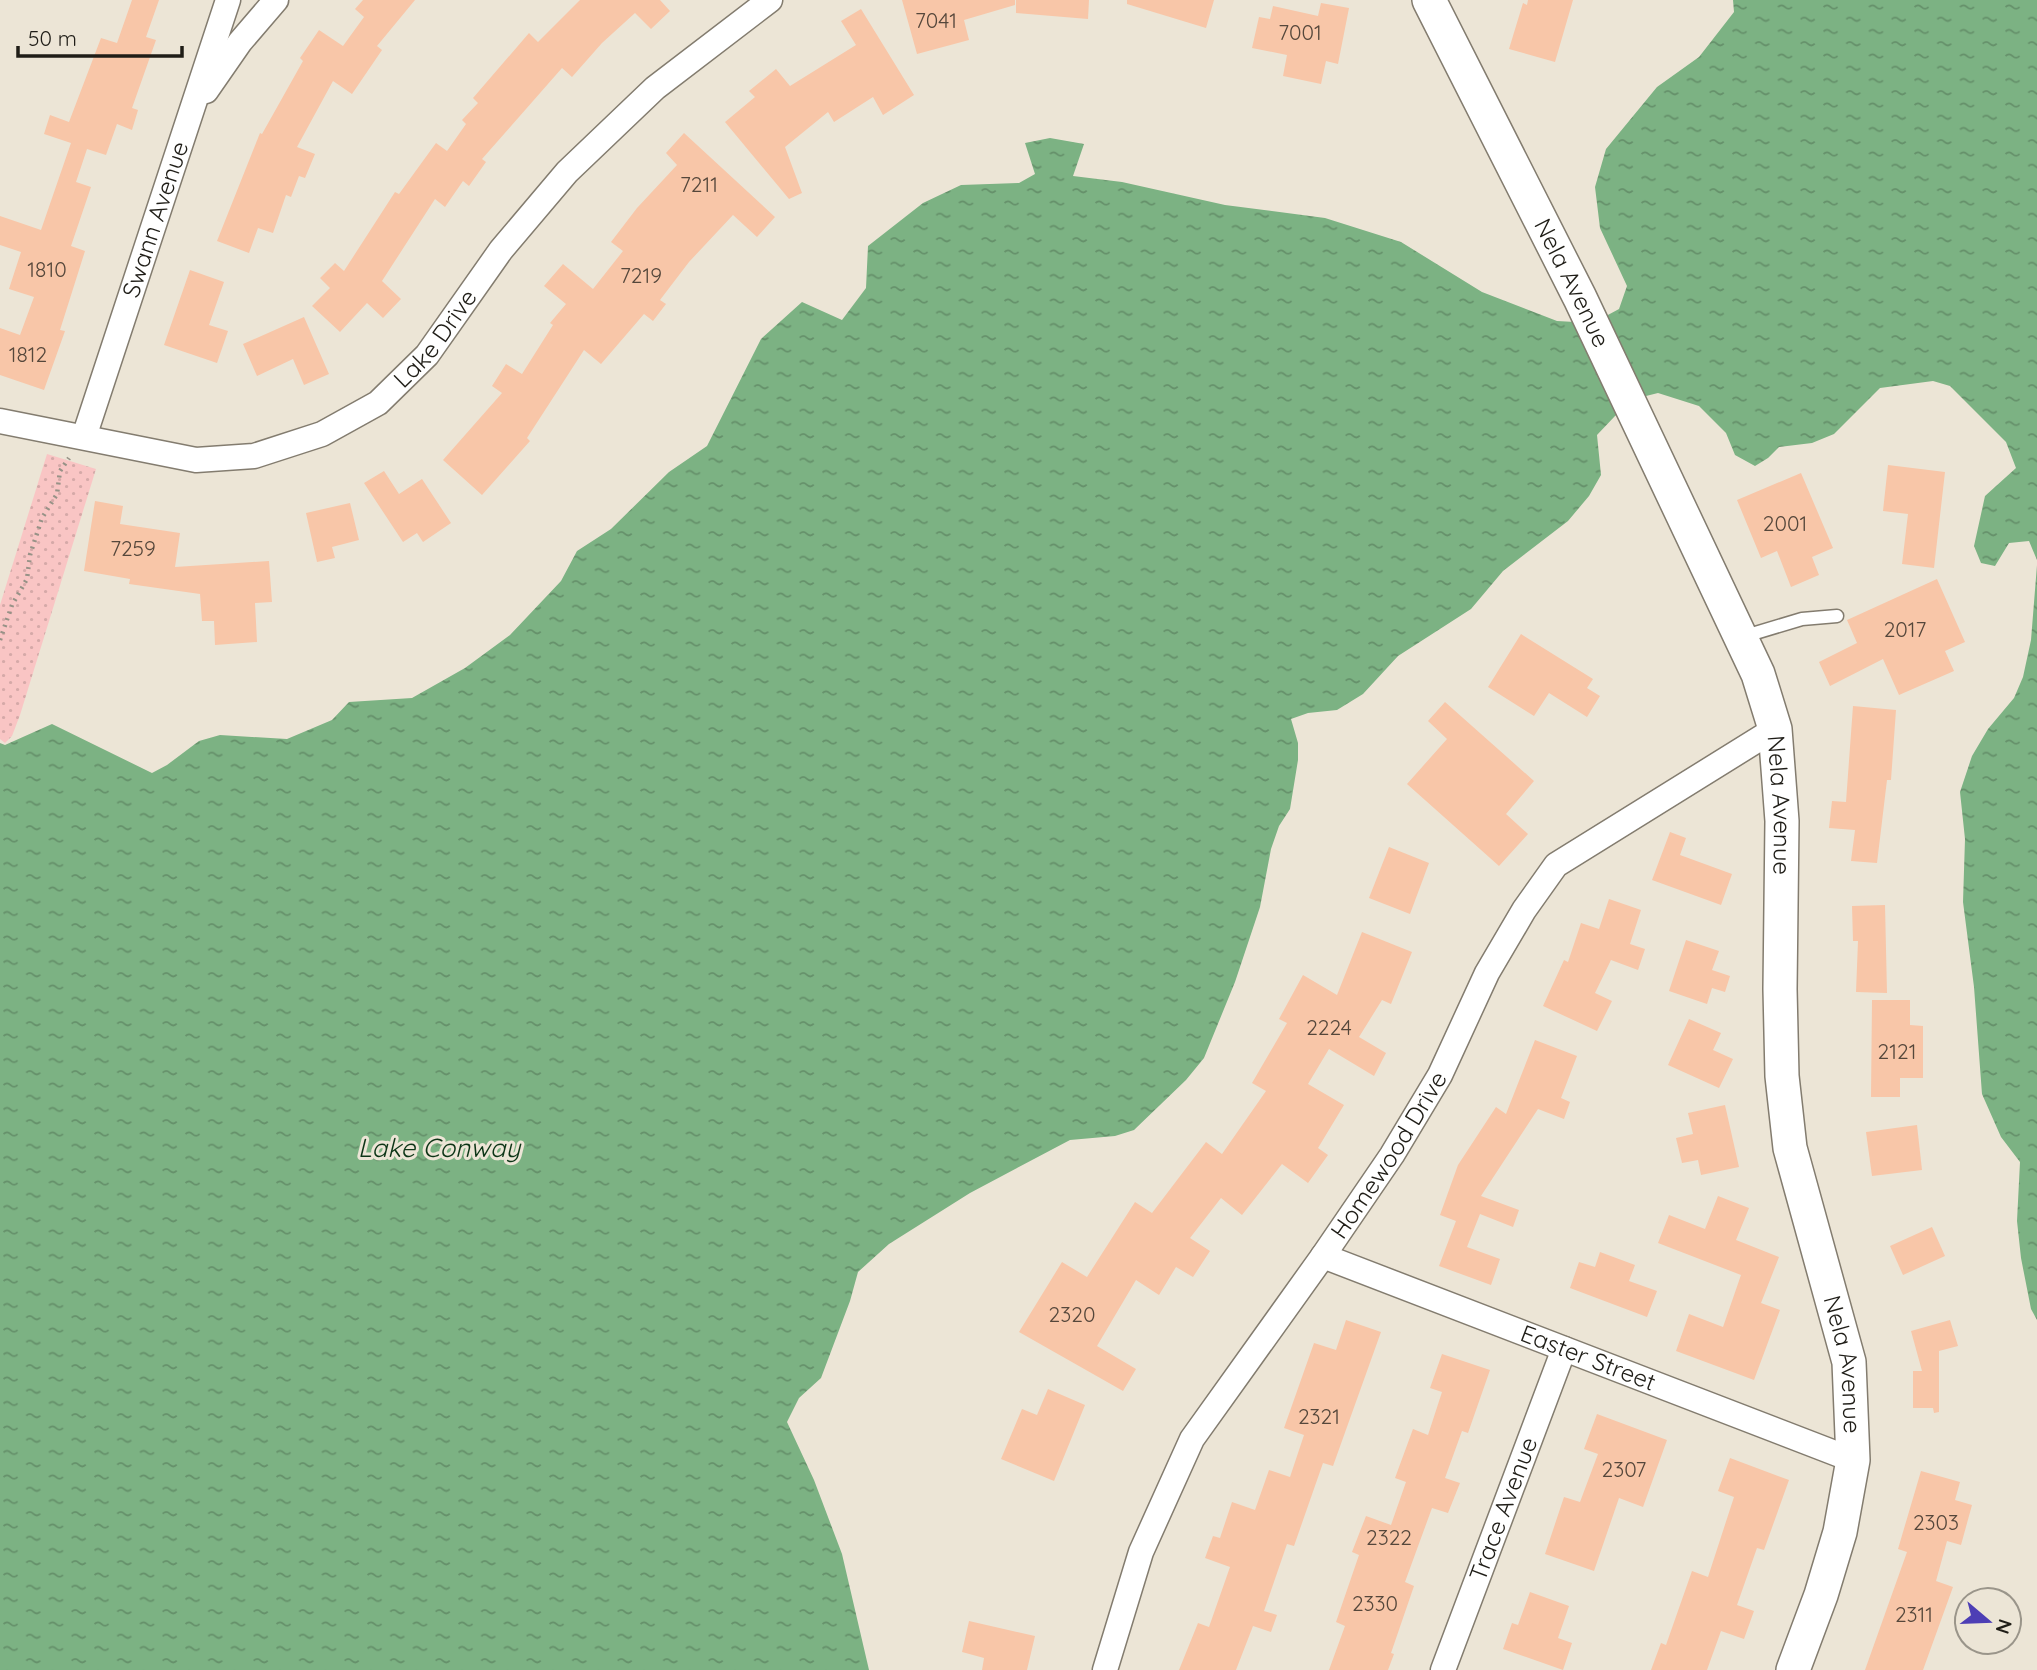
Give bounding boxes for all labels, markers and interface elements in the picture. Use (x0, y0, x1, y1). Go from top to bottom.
house number: 7041 (915, 7, 957, 33)
scale bar (18, 14, 182, 58)
house number: 7001 (1278, 19, 1322, 45)
text: 50 m (28, 25, 77, 51)
street label: Swann Avenue (115, 137, 194, 301)
house number: 7211 (680, 171, 718, 197)
street label: Nela Avenue (1528, 213, 1617, 352)
house number: 1810 (27, 256, 67, 282)
house number: 7219 (620, 262, 662, 288)
street label: Lake Drive (387, 283, 483, 394)
house number: 1812 (9, 341, 47, 367)
house number: 2001 (1763, 510, 1807, 536)
house number: 7259 (110, 535, 156, 561)
house number: 2017 (1884, 616, 1927, 642)
street label: Nela Avenue (1762, 734, 1798, 875)
house number: 2224 (1306, 1014, 1352, 1040)
house number: 2121 (1878, 1038, 1916, 1064)
street label: Homewood Drive (1323, 1065, 1453, 1244)
water label: Lake Conway (358, 1131, 522, 1164)
street label: Nela Avenue (1817, 1292, 1868, 1434)
house number: 2320 (1049, 1301, 1095, 1327)
street label: Easter Street (1517, 1317, 1660, 1397)
house number: 2321 (1298, 1403, 1340, 1429)
street label: Trace Avenue (1462, 1433, 1543, 1585)
house number: 2307 (1602, 1456, 1647, 1482)
house number: 2303 (1913, 1509, 1959, 1535)
house number: 2322 (1366, 1524, 1412, 1550)
north arrow (1953, 1586, 2023, 1656)
house number: 2330 (1352, 1590, 1398, 1616)
house number: 2311 (1895, 1601, 1933, 1627)
text: N (1990, 1616, 2018, 1637)

